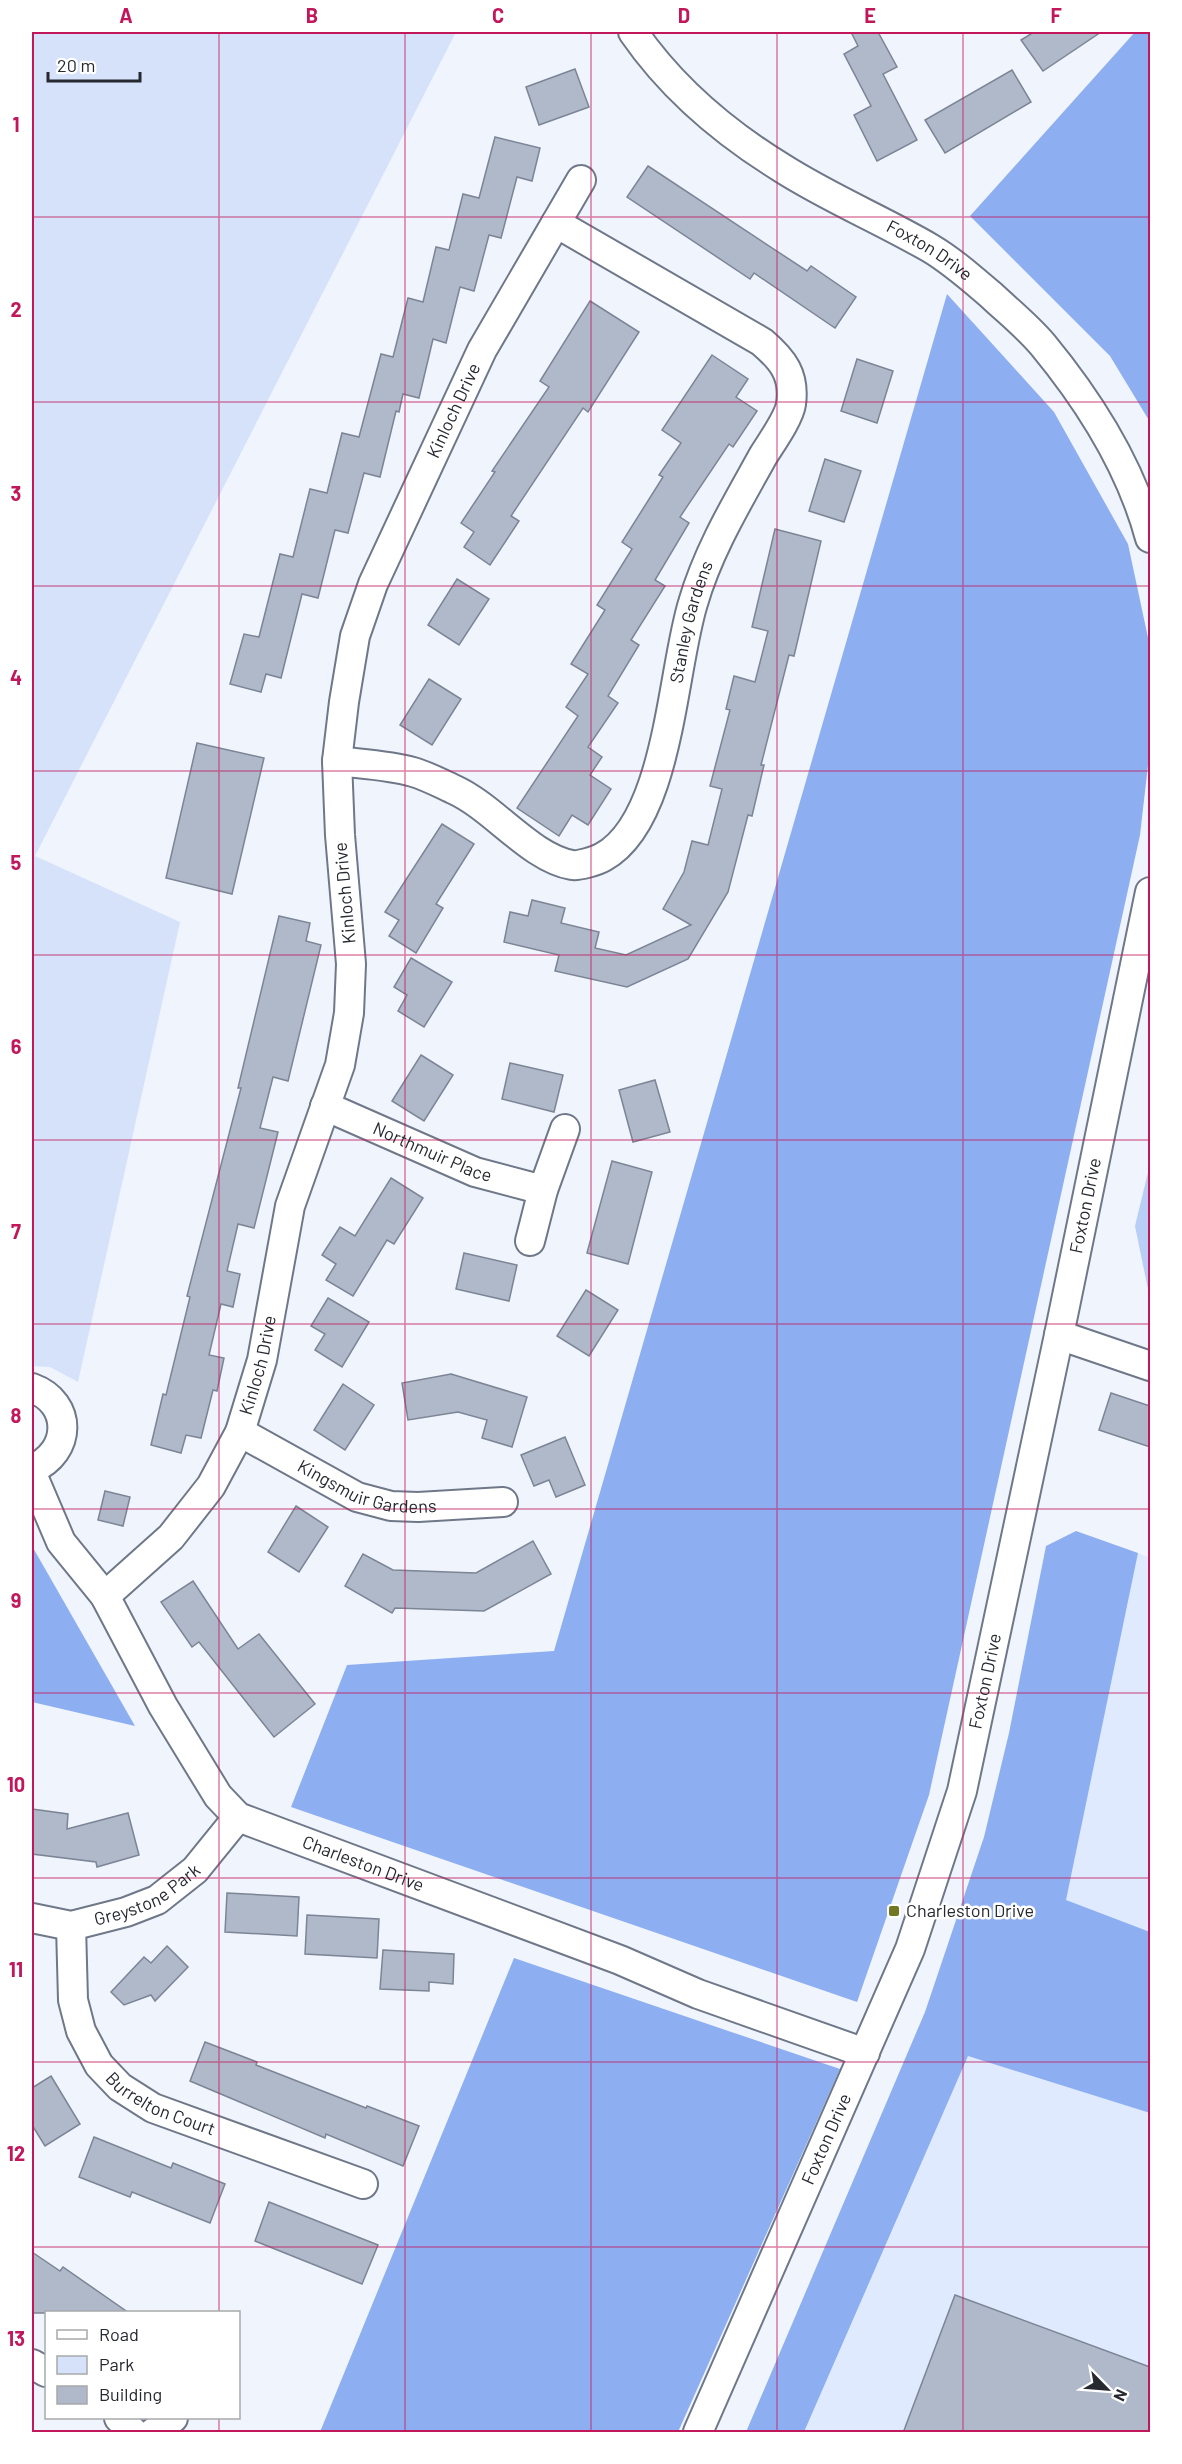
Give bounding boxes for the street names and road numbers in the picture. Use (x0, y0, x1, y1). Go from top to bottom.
street label: Foxton Drive (883, 214, 977, 285)
street label: Kinloch Drive (421, 359, 484, 461)
street label: Stanley Gardens (665, 557, 717, 685)
street label: Kinloch Drive (329, 841, 359, 945)
street label: Northmuir Place (370, 1117, 494, 1186)
street label: Foxton Drive (1064, 1156, 1105, 1255)
street label: Kinloch Drive (234, 1313, 280, 1417)
street label: Kingsmuir Gardens (294, 1454, 437, 1517)
street label: Foxton Drive (963, 1631, 1005, 1731)
street label: Charleston Drive (300, 1830, 427, 1896)
street label: Greystone Park (92, 1858, 204, 1930)
street label: Burrelton Court (102, 2067, 218, 2140)
street label: Foxton Drive (796, 2090, 855, 2188)

